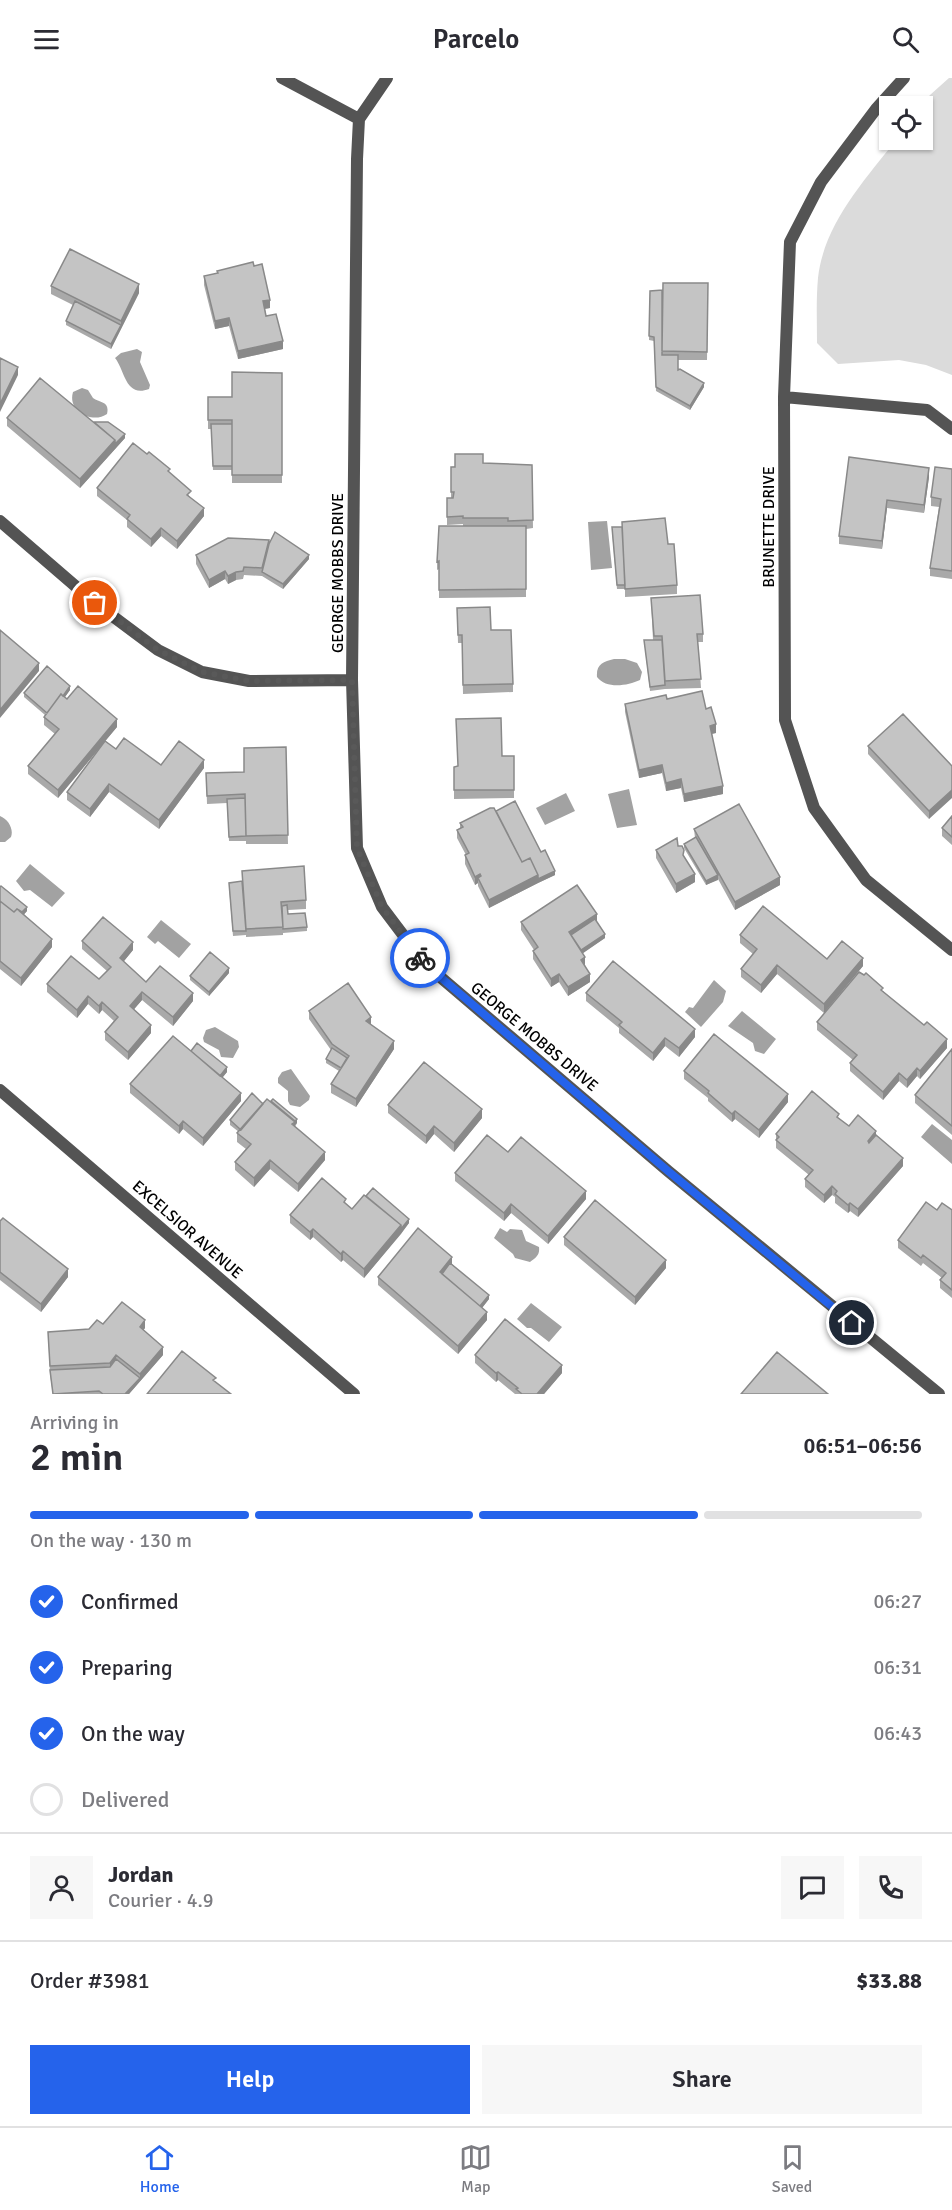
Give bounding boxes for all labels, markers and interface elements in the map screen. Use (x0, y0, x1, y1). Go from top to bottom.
icon: menu (30, 23, 63, 56)
text: Parcelo (433, 23, 519, 56)
icon: search (889, 23, 922, 56)
map controls (879, 96, 933, 150)
button: locate (879, 96, 933, 150)
street label: BRUNETTE DRIVE (759, 466, 779, 588)
street label: GEORGE MOBBS DRIVE (328, 493, 348, 653)
pin (69, 577, 120, 628)
icon: bag (78, 586, 111, 619)
courier (390, 928, 450, 988)
icon: bike (404, 942, 437, 975)
street label: GEORGE MOBBS DRIVE (467, 978, 602, 1096)
street label: EXCELSIOR AVENUE (128, 1176, 247, 1283)
pin (826, 1297, 877, 1348)
icon: home (835, 1306, 868, 1339)
text: Arriving in (30, 1410, 119, 1435)
text: 06:51–06:56 (804, 1432, 922, 1459)
text: 2 min (30, 1433, 123, 1481)
text: On the way · 130 m (30, 1528, 192, 1553)
icon: check (30, 1585, 63, 1618)
text: Confirmed (81, 1588, 179, 1615)
text: 06:27 (873, 1589, 922, 1614)
icon: check (30, 1651, 63, 1684)
text: Preparing (81, 1654, 173, 1681)
text: 06:31 (873, 1655, 922, 1680)
icon: check (30, 1717, 63, 1750)
text: On the way (81, 1720, 185, 1747)
text: 06:43 (873, 1721, 922, 1746)
text: Delivered (81, 1786, 169, 1813)
button: person (30, 1856, 93, 1919)
button: chat (781, 1856, 844, 1919)
button: phone (859, 1856, 922, 1919)
text: Jordan (108, 1861, 174, 1888)
text: Courier · 4.9 (108, 1888, 214, 1913)
text: Order #3981 (30, 1967, 150, 1994)
text: $33.88 (856, 1967, 922, 1994)
button: Help (30, 2045, 470, 2114)
button: Share (482, 2045, 922, 2114)
tab: Home (140, 2141, 180, 2197)
tab: Map (459, 2141, 492, 2197)
tab: Saved (772, 2141, 812, 2197)

